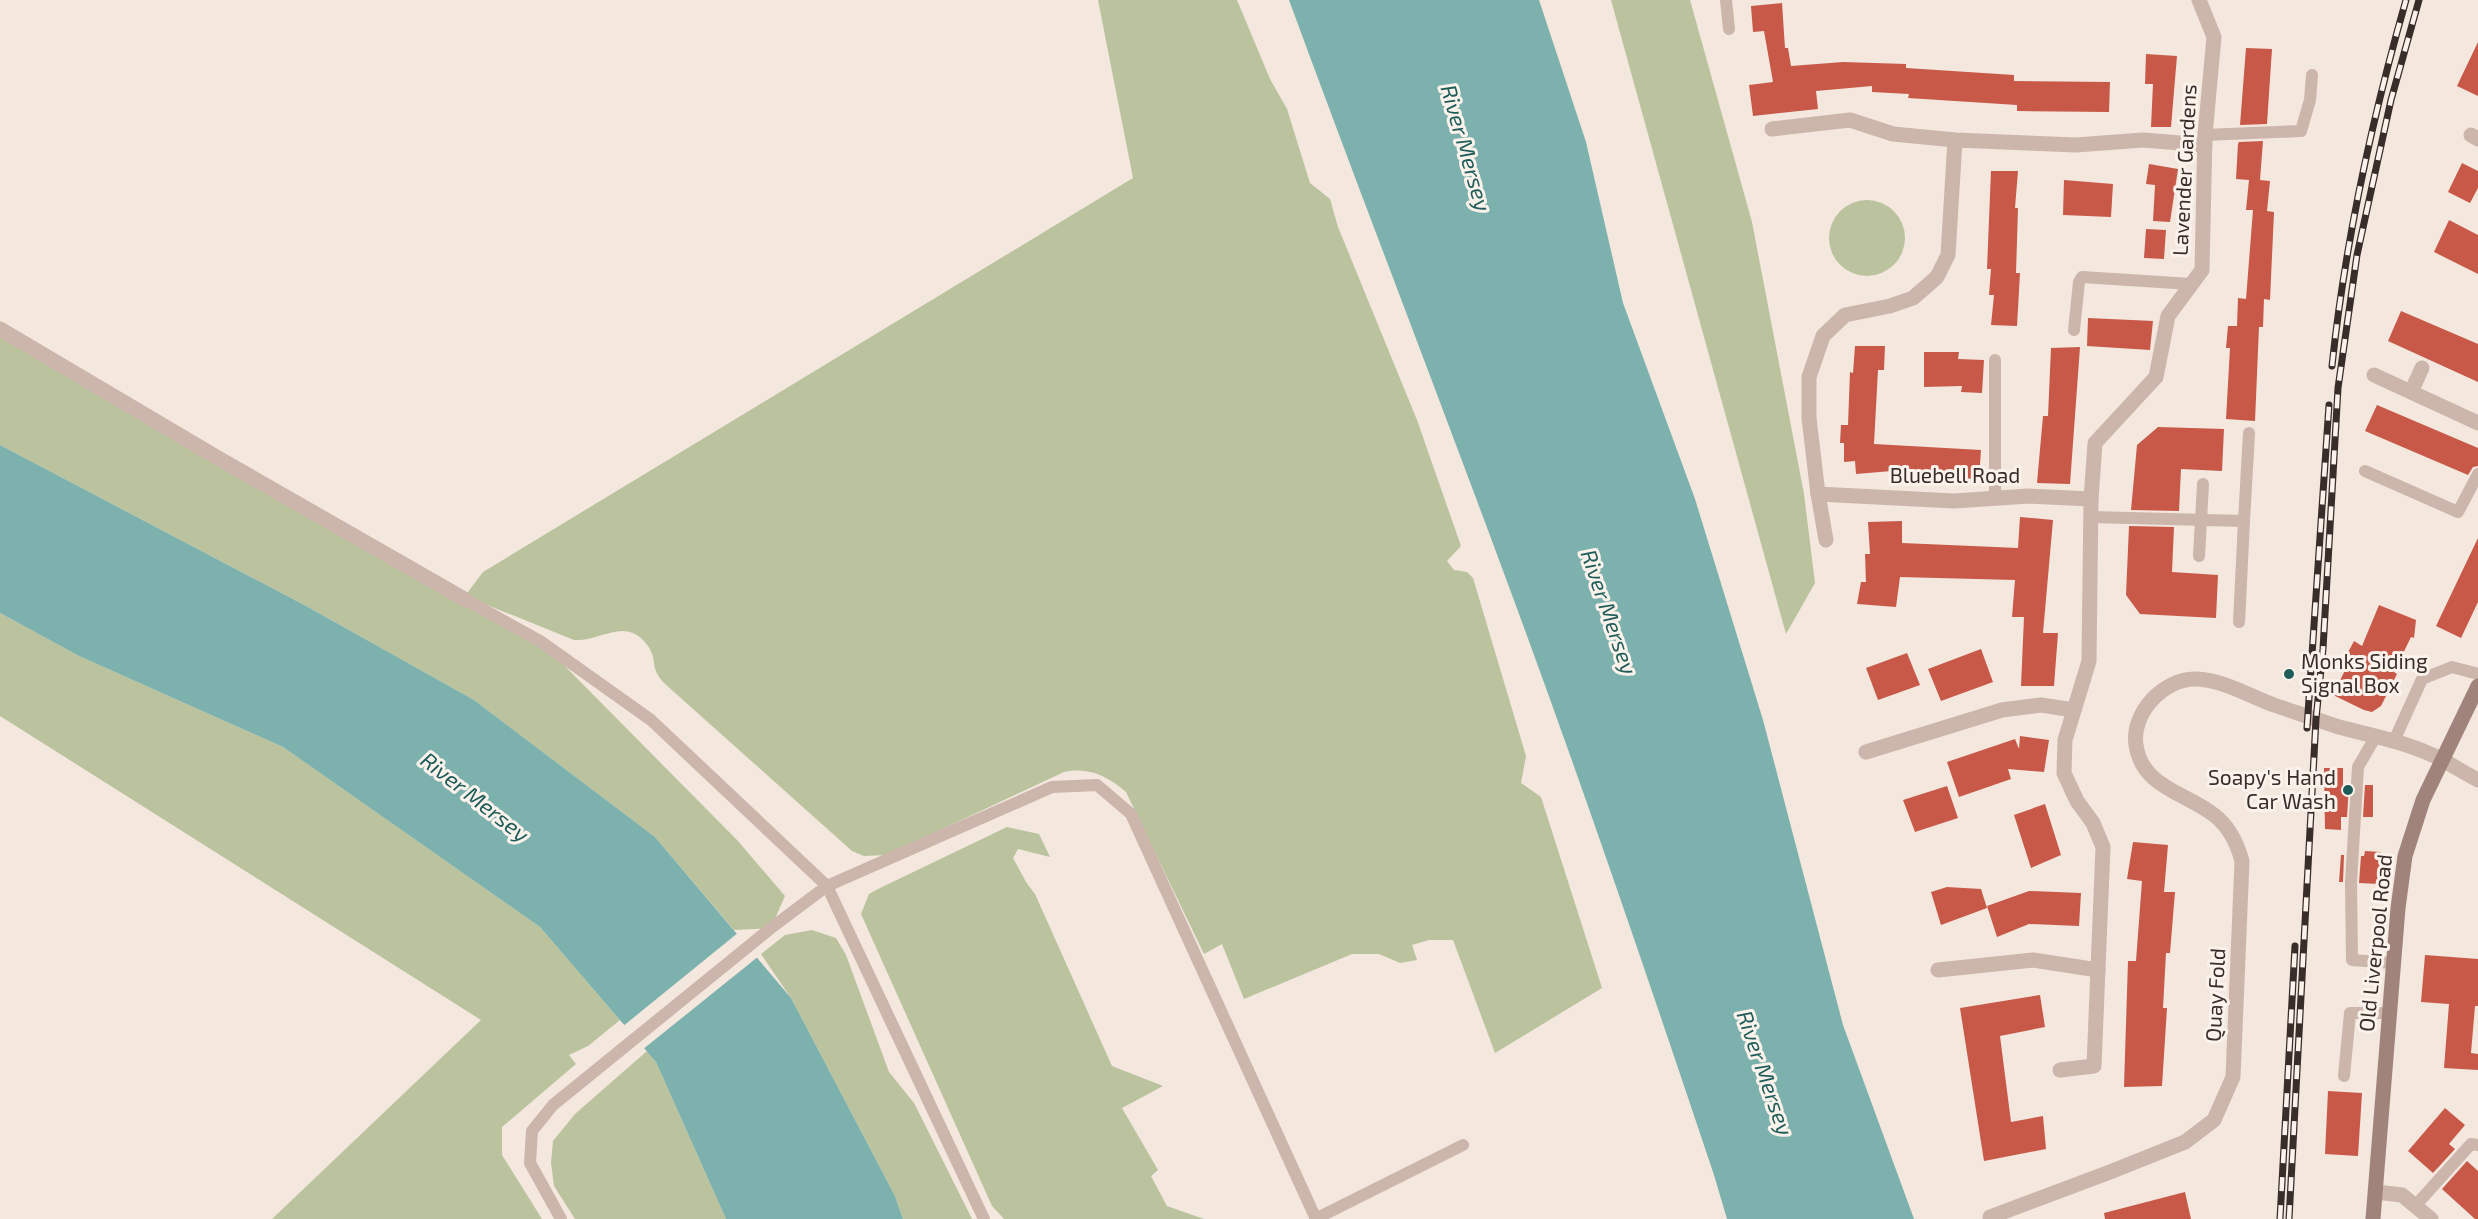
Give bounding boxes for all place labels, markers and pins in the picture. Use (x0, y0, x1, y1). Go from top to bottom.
place label: Monks Siding Signal Box (2301, 648, 2428, 697)
marker: Monks Siding Signal Box (2282, 667, 2296, 681)
place label: Soapy's Hand Car Wash (2208, 764, 2336, 813)
marker: Soapy's Hand Car Wash (2341, 783, 2355, 797)

